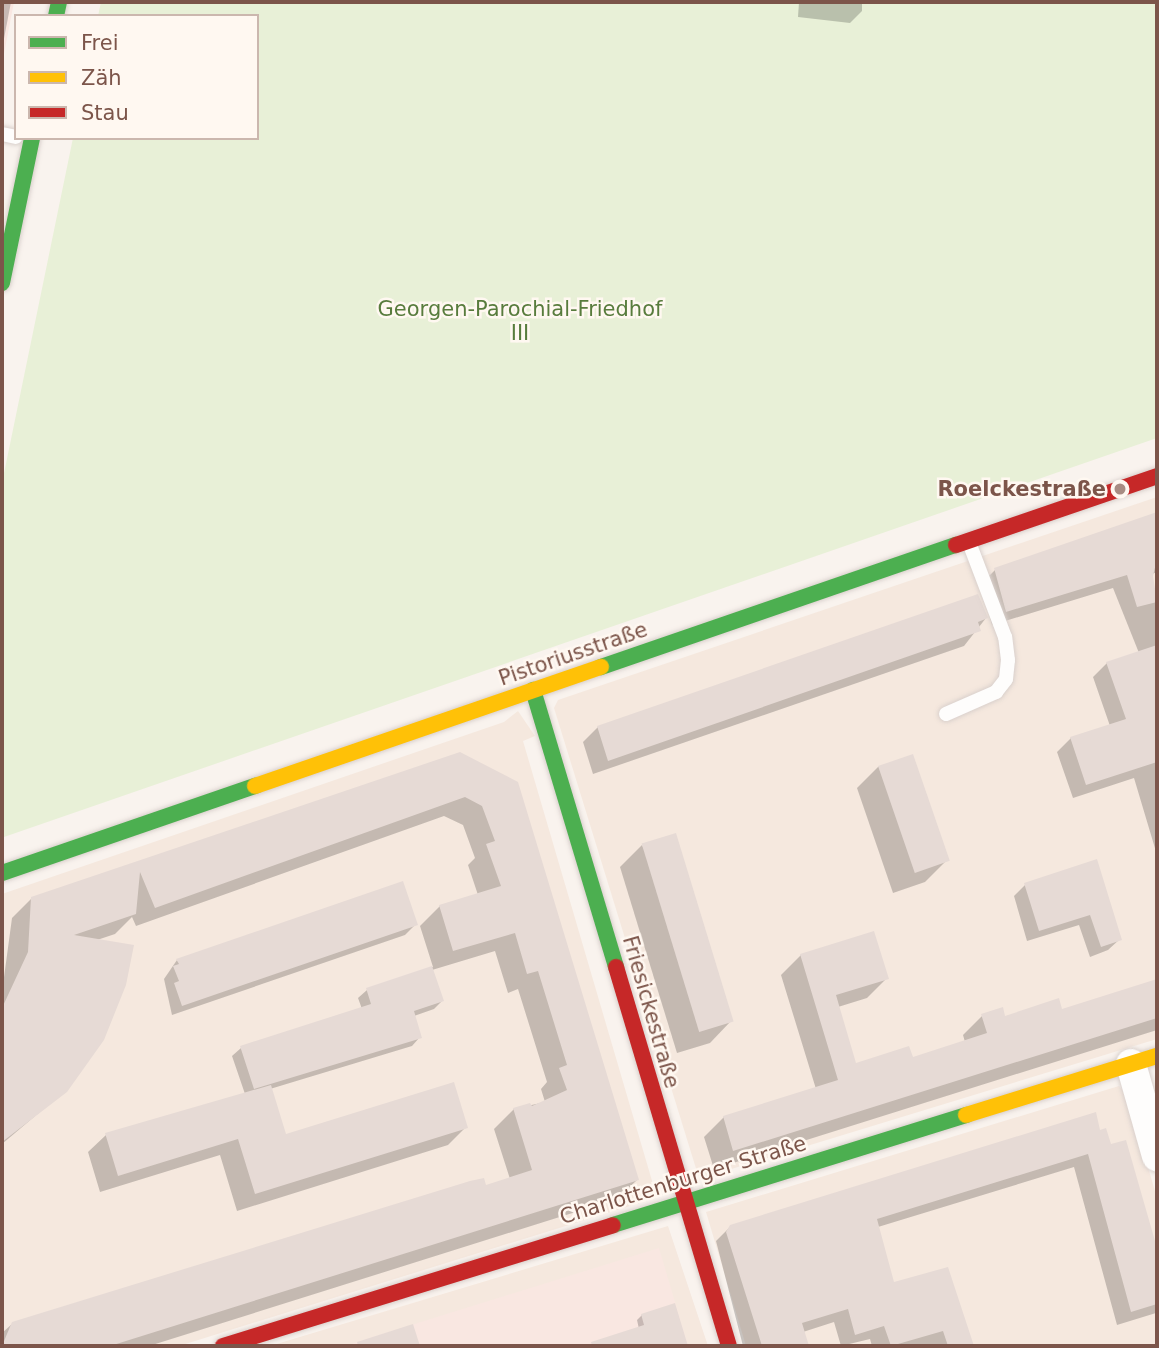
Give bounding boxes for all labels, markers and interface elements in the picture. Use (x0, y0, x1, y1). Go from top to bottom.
legend (14, 14, 259, 140)
text: Frei (81, 31, 118, 55)
text: Zäh (81, 66, 122, 90)
text: Stau (81, 101, 129, 125)
park label: Georgen-Parochial-Friedhof III (378, 296, 662, 346)
place label: Roelckestraße (937, 476, 1106, 502)
marker: Roelckestraße (1112, 481, 1128, 497)
street label: Pistoriusstraße (495, 617, 651, 691)
street label: Friesickestraße (617, 933, 685, 1091)
street label: Charlottenburger Straße (557, 1130, 809, 1230)

